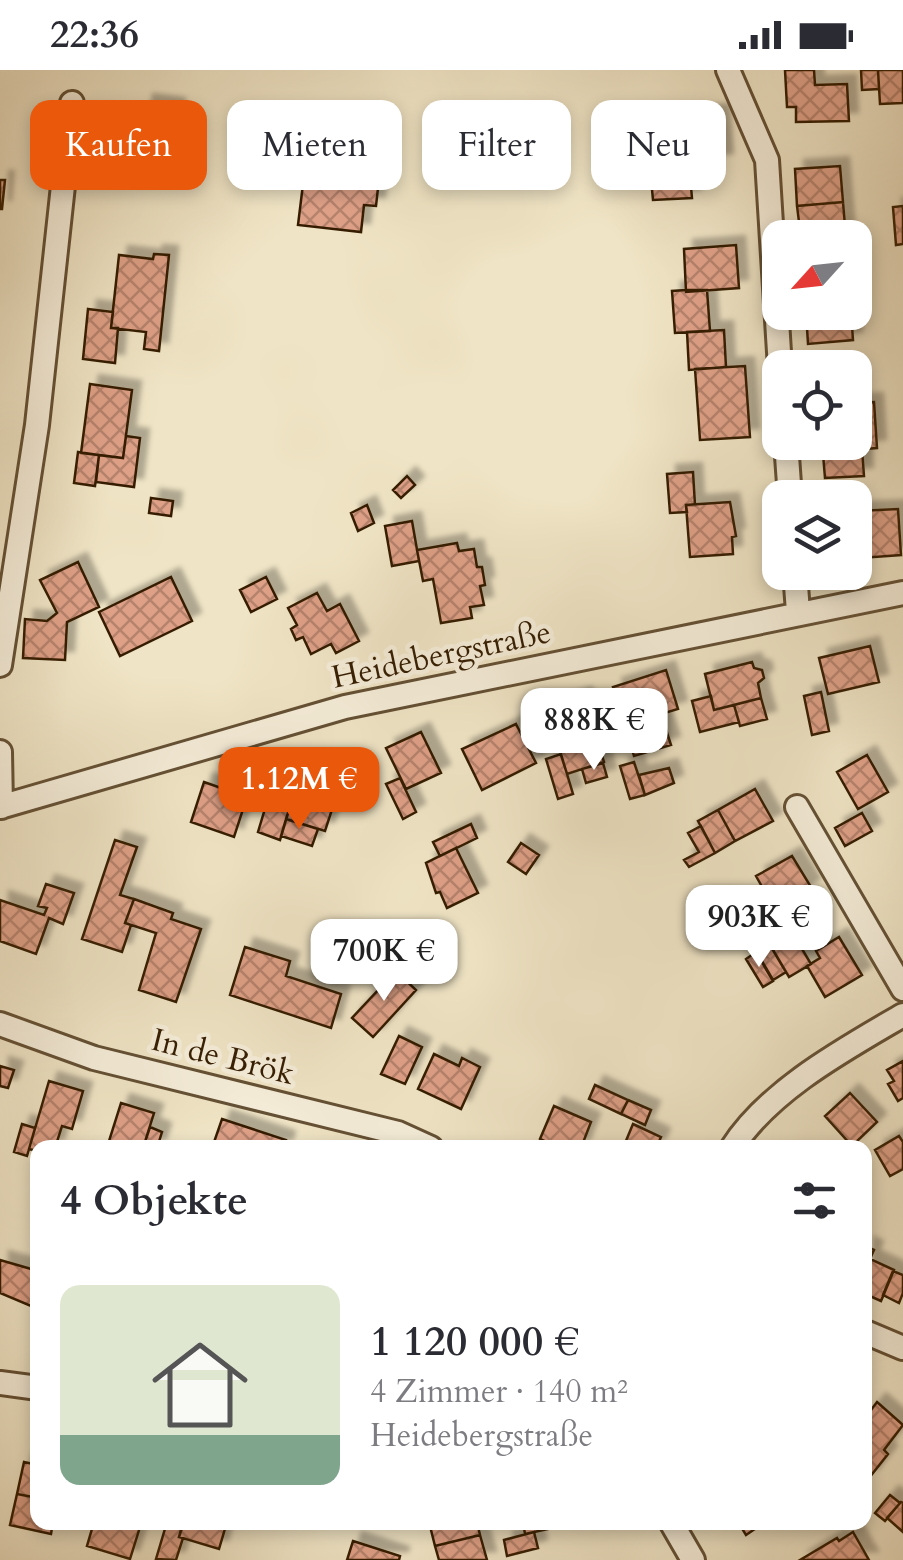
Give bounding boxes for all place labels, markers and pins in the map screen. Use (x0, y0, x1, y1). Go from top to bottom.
pin: 888K € (513, 688, 675, 773)
pin: 1.12M € (207, 747, 391, 832)
pin: 903K € (678, 885, 840, 970)
pin: 700K € (303, 919, 465, 1004)

